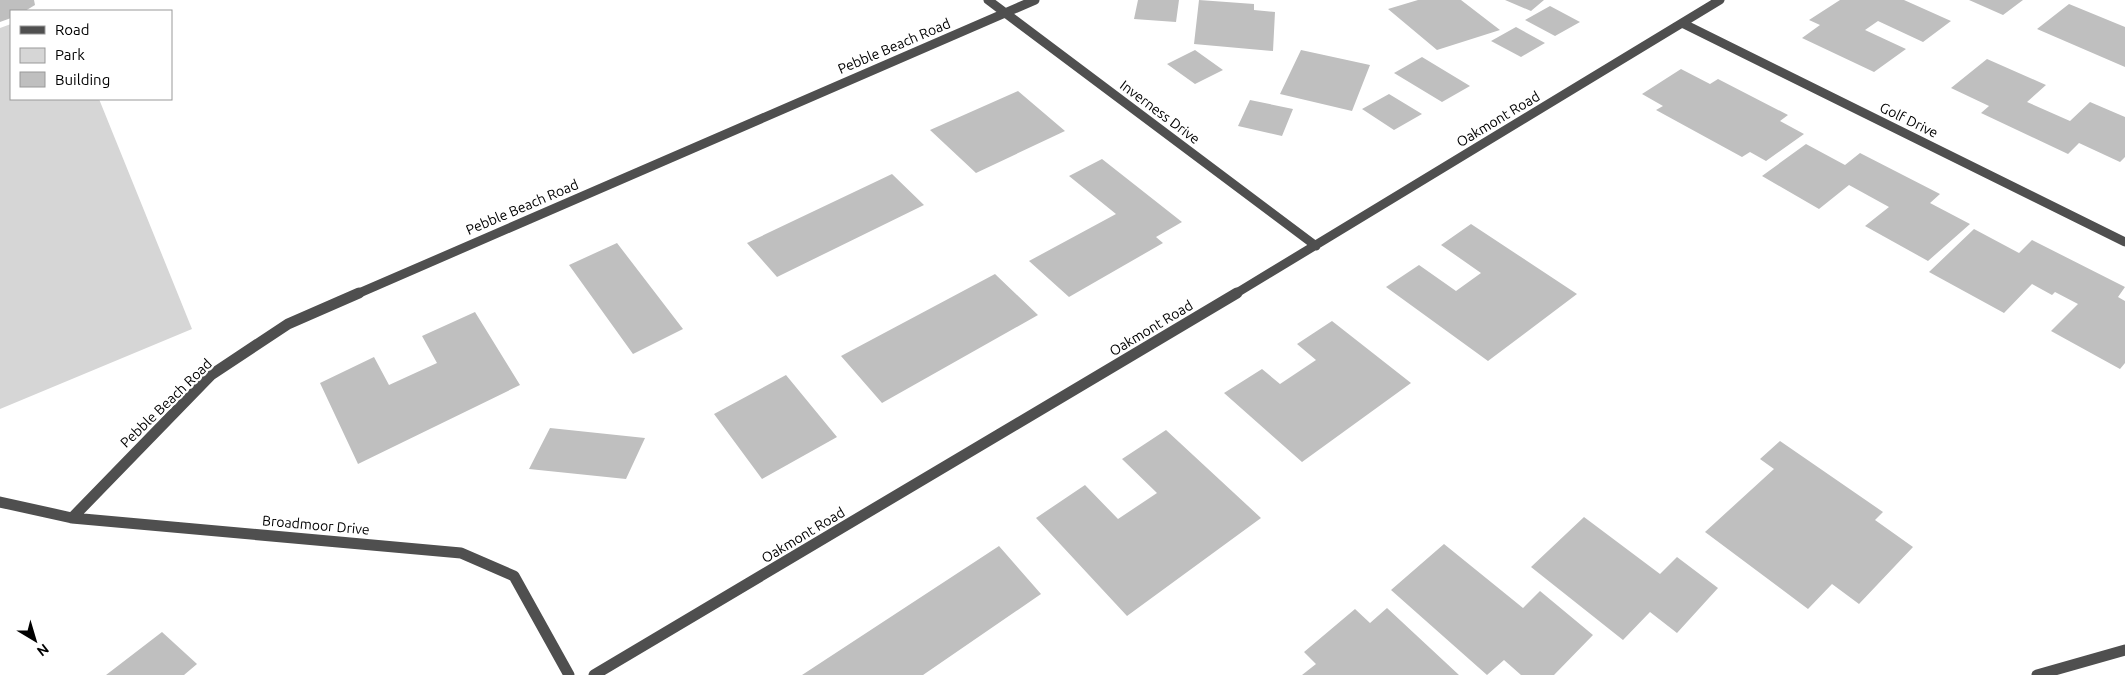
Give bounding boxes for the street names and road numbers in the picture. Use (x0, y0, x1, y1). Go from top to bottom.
street label: Pebble Beach Road (835, 15, 953, 77)
street label: Inverness Drive (1117, 77, 1203, 147)
street label: Oakmont Road (1453, 88, 1543, 150)
street label: Golf Drive (1877, 99, 1941, 141)
street label: Pebble Beach Road (463, 176, 581, 238)
street label: Oakmont Road (1106, 297, 1196, 359)
street label: Pebble Beach Road (117, 355, 215, 451)
street label: Oakmont Road (758, 504, 848, 566)
street label: Broadmoor Drive (262, 512, 370, 538)

